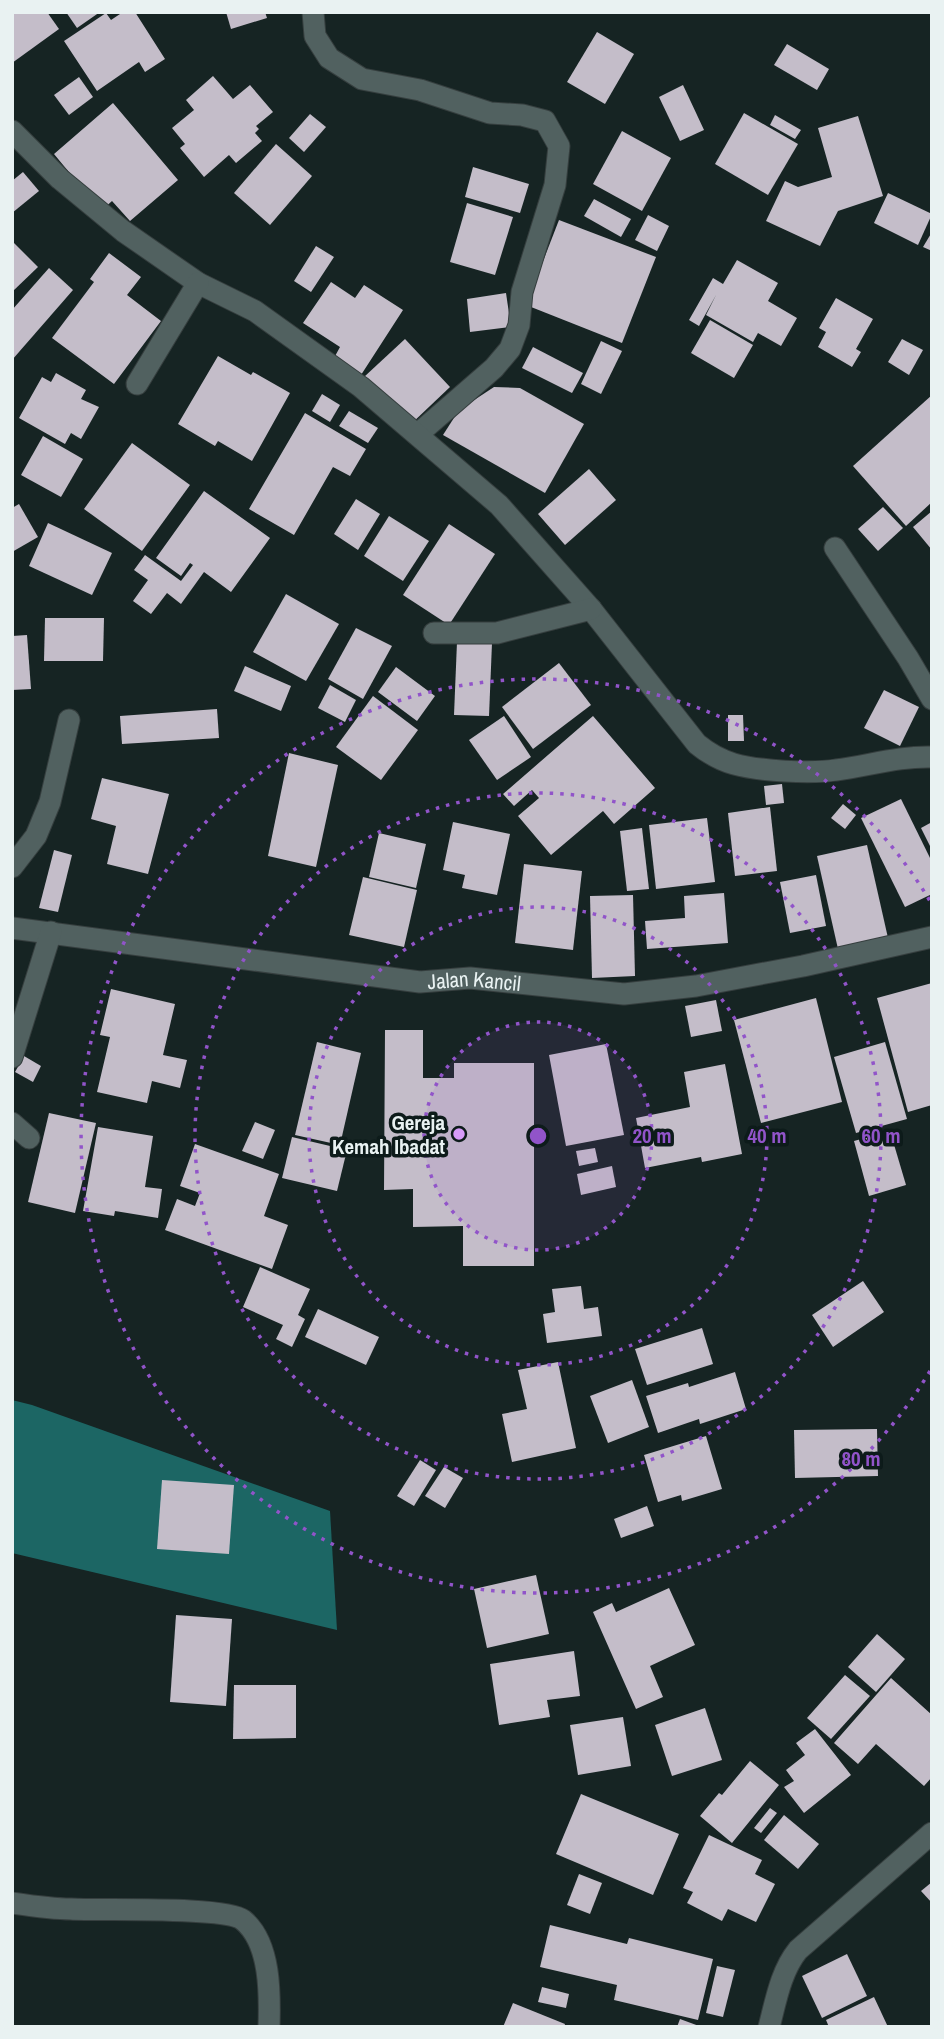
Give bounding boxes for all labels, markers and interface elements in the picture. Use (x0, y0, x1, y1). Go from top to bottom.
street label: Jalan Kancil (426, 963, 522, 998)
place label: Gereja Kemah Ibadat (332, 1108, 445, 1161)
text: 20 m (632, 1121, 672, 1150)
text: 40 m (747, 1121, 787, 1150)
text: 60 m (861, 1121, 901, 1150)
centre of rings (526, 1124, 550, 1148)
marker: Gereja Kemah Ibadat (451, 1126, 467, 1142)
text: 80 m (841, 1444, 881, 1473)

